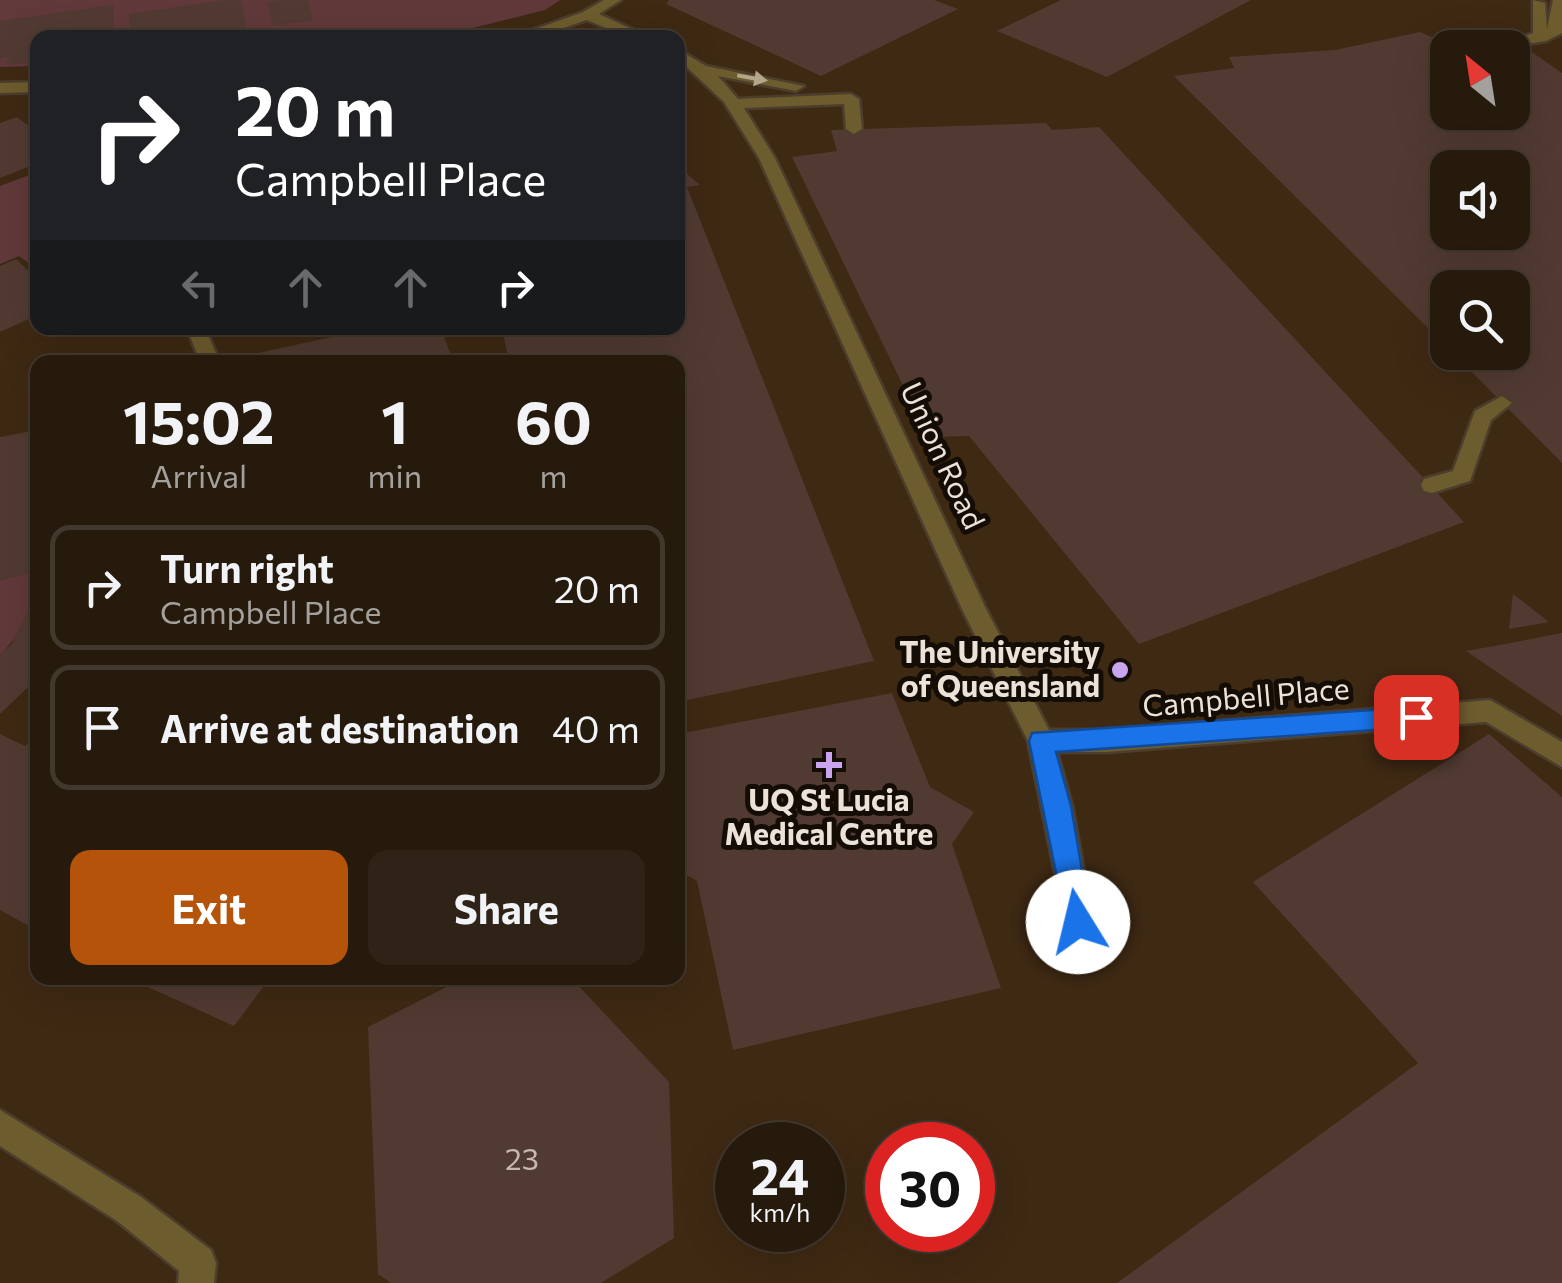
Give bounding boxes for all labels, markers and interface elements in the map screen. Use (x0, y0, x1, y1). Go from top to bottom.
north arrow (1430, 30, 1530, 130)
map controls (1430, 30, 1530, 370)
text: 20 m (235, 65, 395, 150)
icon: right (70, 70, 200, 200)
one-way arrow (737, 71, 768, 86)
text: Campbell Place (235, 150, 546, 205)
button: sound (1430, 150, 1530, 250)
icon: left (173, 260, 228, 315)
icon: ahead (278, 260, 333, 315)
icon: ahead (383, 260, 438, 315)
icon: right (488, 260, 543, 315)
button: search (1430, 270, 1530, 370)
street label: Union Road (894, 376, 994, 534)
text: 15:02 (123, 383, 275, 456)
text: 1 (381, 383, 408, 456)
text: 60 (515, 383, 592, 456)
text: Arrival (150, 455, 247, 495)
text: min (368, 455, 422, 495)
text: m (540, 455, 567, 495)
text: Turn right (160, 544, 334, 591)
icon: right (75, 560, 130, 615)
text: 20 m (554, 564, 640, 611)
text: Campbell Place (160, 591, 381, 631)
place label: The University of Queensland (899, 632, 1101, 703)
marker: The University of Queensland (1109, 659, 1131, 681)
street label: Campbell Place (1141, 668, 1351, 723)
pin (1374, 675, 1459, 760)
icon: arrive (1389, 690, 1444, 745)
icon: arrive (75, 700, 130, 755)
text: Arrive at destination (160, 704, 519, 751)
text: 40 m (552, 704, 640, 751)
marker: UQ St Lucia Medical Centre (816, 752, 842, 778)
place label: UQ St Lucia Medical Centre (725, 780, 933, 851)
button: Exit (70, 850, 348, 965)
button: Share (368, 850, 645, 965)
position arrow (1026, 870, 1130, 974)
speed limit sign: 30 (865, 1122, 995, 1252)
house number: 23 (505, 1139, 539, 1176)
text: 24 (751, 1144, 809, 1205)
text: km/h (750, 1197, 810, 1227)

